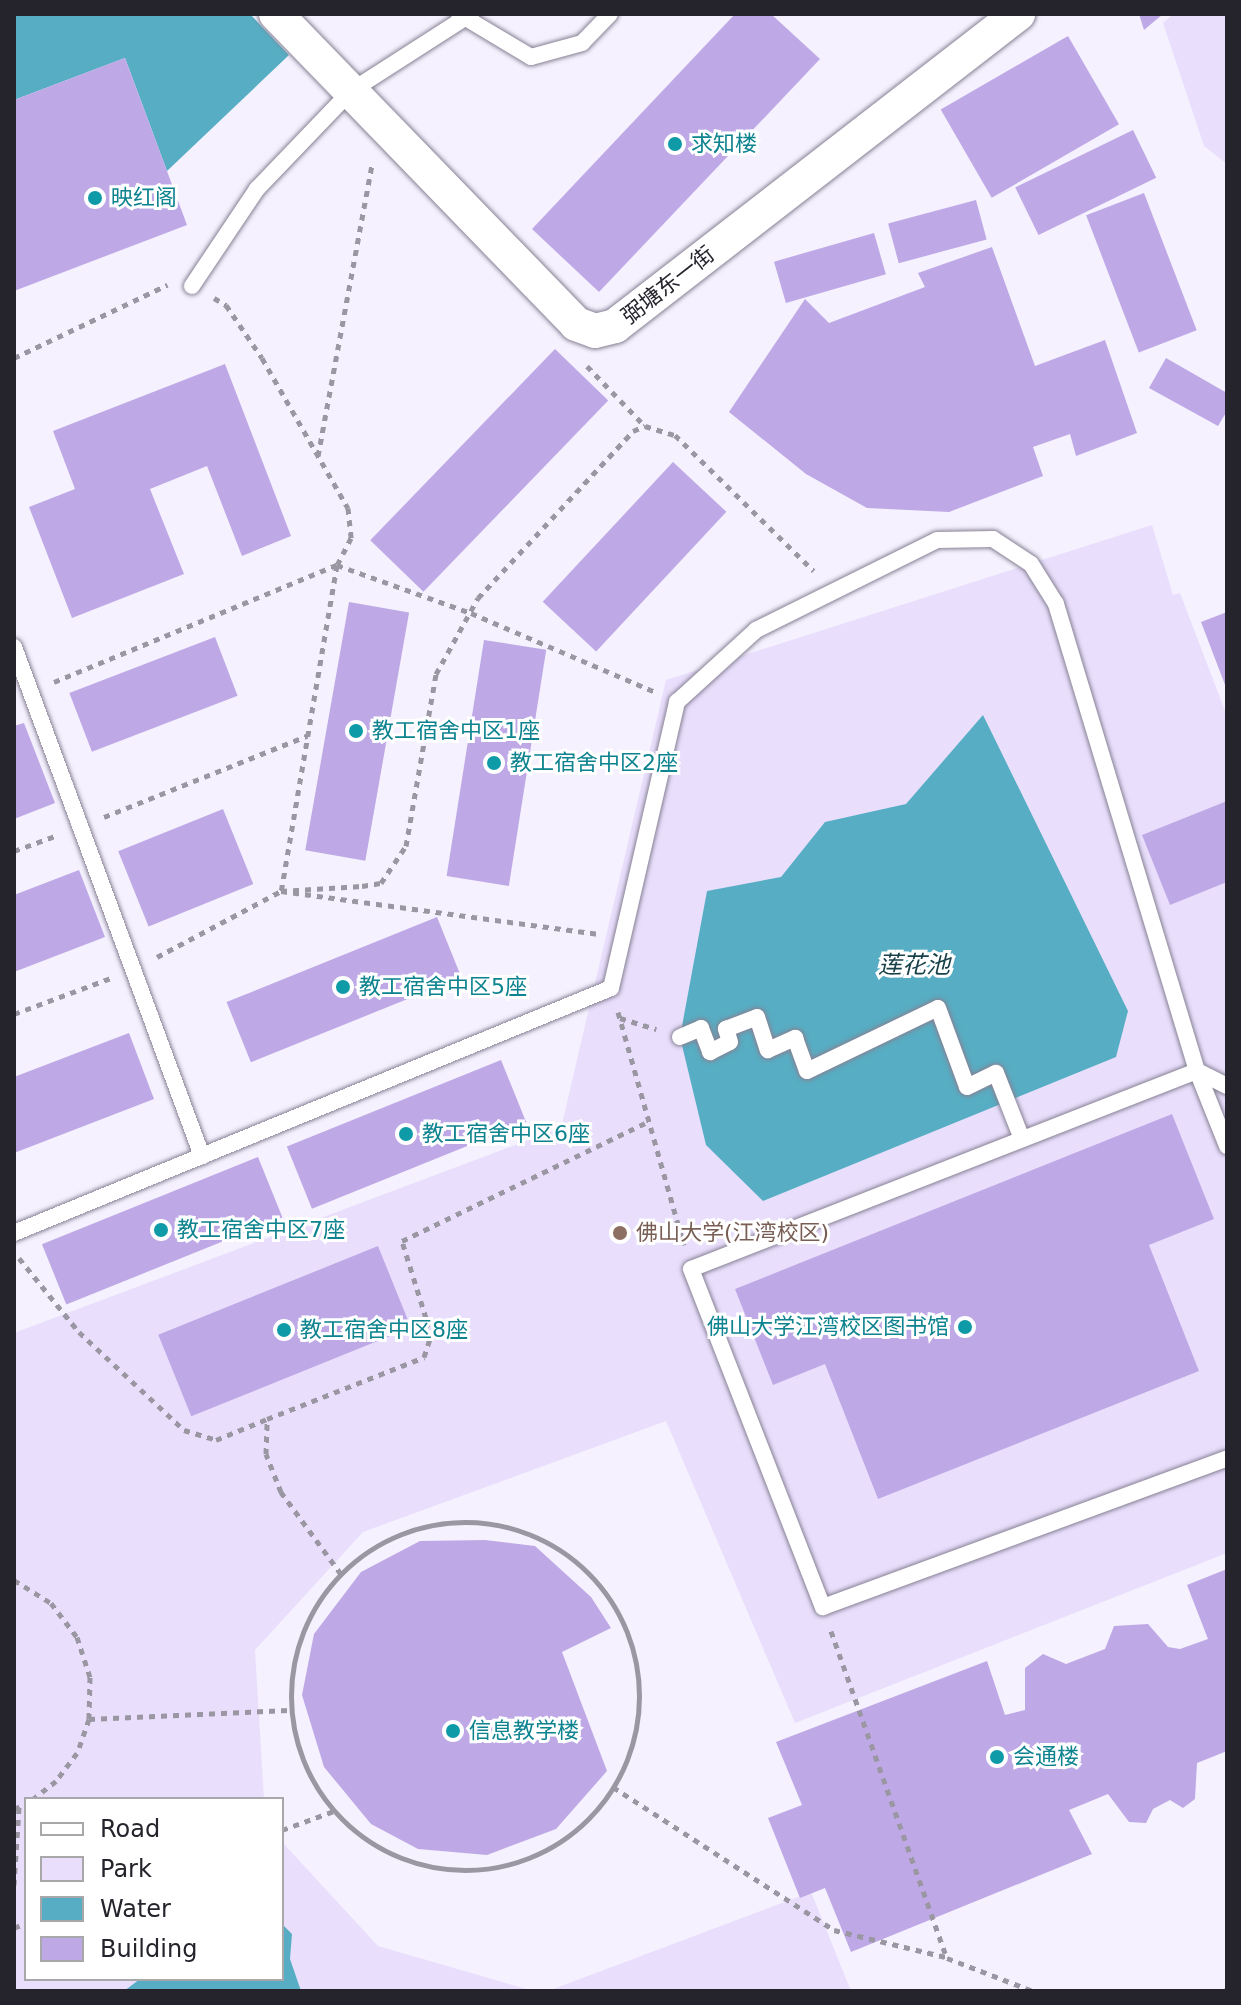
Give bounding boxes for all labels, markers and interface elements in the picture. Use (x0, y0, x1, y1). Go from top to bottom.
place label: 求知楼 (691, 131, 757, 157)
marker: 求知楼 (666, 135, 684, 153)
place label: 映红阁 (111, 185, 177, 211)
marker: 映红阁 (86, 189, 104, 207)
street label: 弼塘东一街 (617, 241, 719, 329)
place label: 教工宿舍中区1座 (372, 718, 540, 744)
marker: 教工宿舍中区1座 (347, 722, 365, 740)
place label: 教工宿舍中区2座 (510, 750, 678, 776)
marker: 教工宿舍中区2座 (485, 754, 503, 772)
water label: 莲花池 (878, 952, 950, 980)
place label: 教工宿舍中区5座 (359, 974, 527, 1000)
marker: 教工宿舍中区5座 (334, 978, 352, 996)
place label: 教工宿舍中区6座 (422, 1121, 590, 1147)
marker: 教工宿舍中区6座 (397, 1125, 415, 1143)
place label: 教工宿舍中区7座 (177, 1217, 345, 1243)
place label: 佛山大学(江湾校区) (636, 1220, 829, 1246)
marker: 教工宿舍中区7座 (152, 1221, 170, 1239)
marker: 佛山大学(江湾校区) (611, 1224, 629, 1242)
place label: 佛山大学江湾校区图书馆 (707, 1314, 949, 1340)
place label: 教工宿舍中区8座 (300, 1317, 468, 1343)
marker: 佛山大学江湾校区图书馆 (956, 1318, 974, 1336)
marker: 教工宿舍中区8座 (275, 1321, 293, 1339)
place label: 信息教学楼 (469, 1718, 579, 1744)
marker: 信息教学楼 (444, 1722, 462, 1740)
place label: 会通楼 (1013, 1744, 1079, 1770)
marker: 会通楼 (988, 1748, 1006, 1766)
legend (24, 1797, 284, 1981)
text: Road (100, 1815, 160, 1843)
text: Park (100, 1855, 152, 1883)
text: Water (100, 1895, 171, 1923)
text: Building (100, 1935, 197, 1963)

